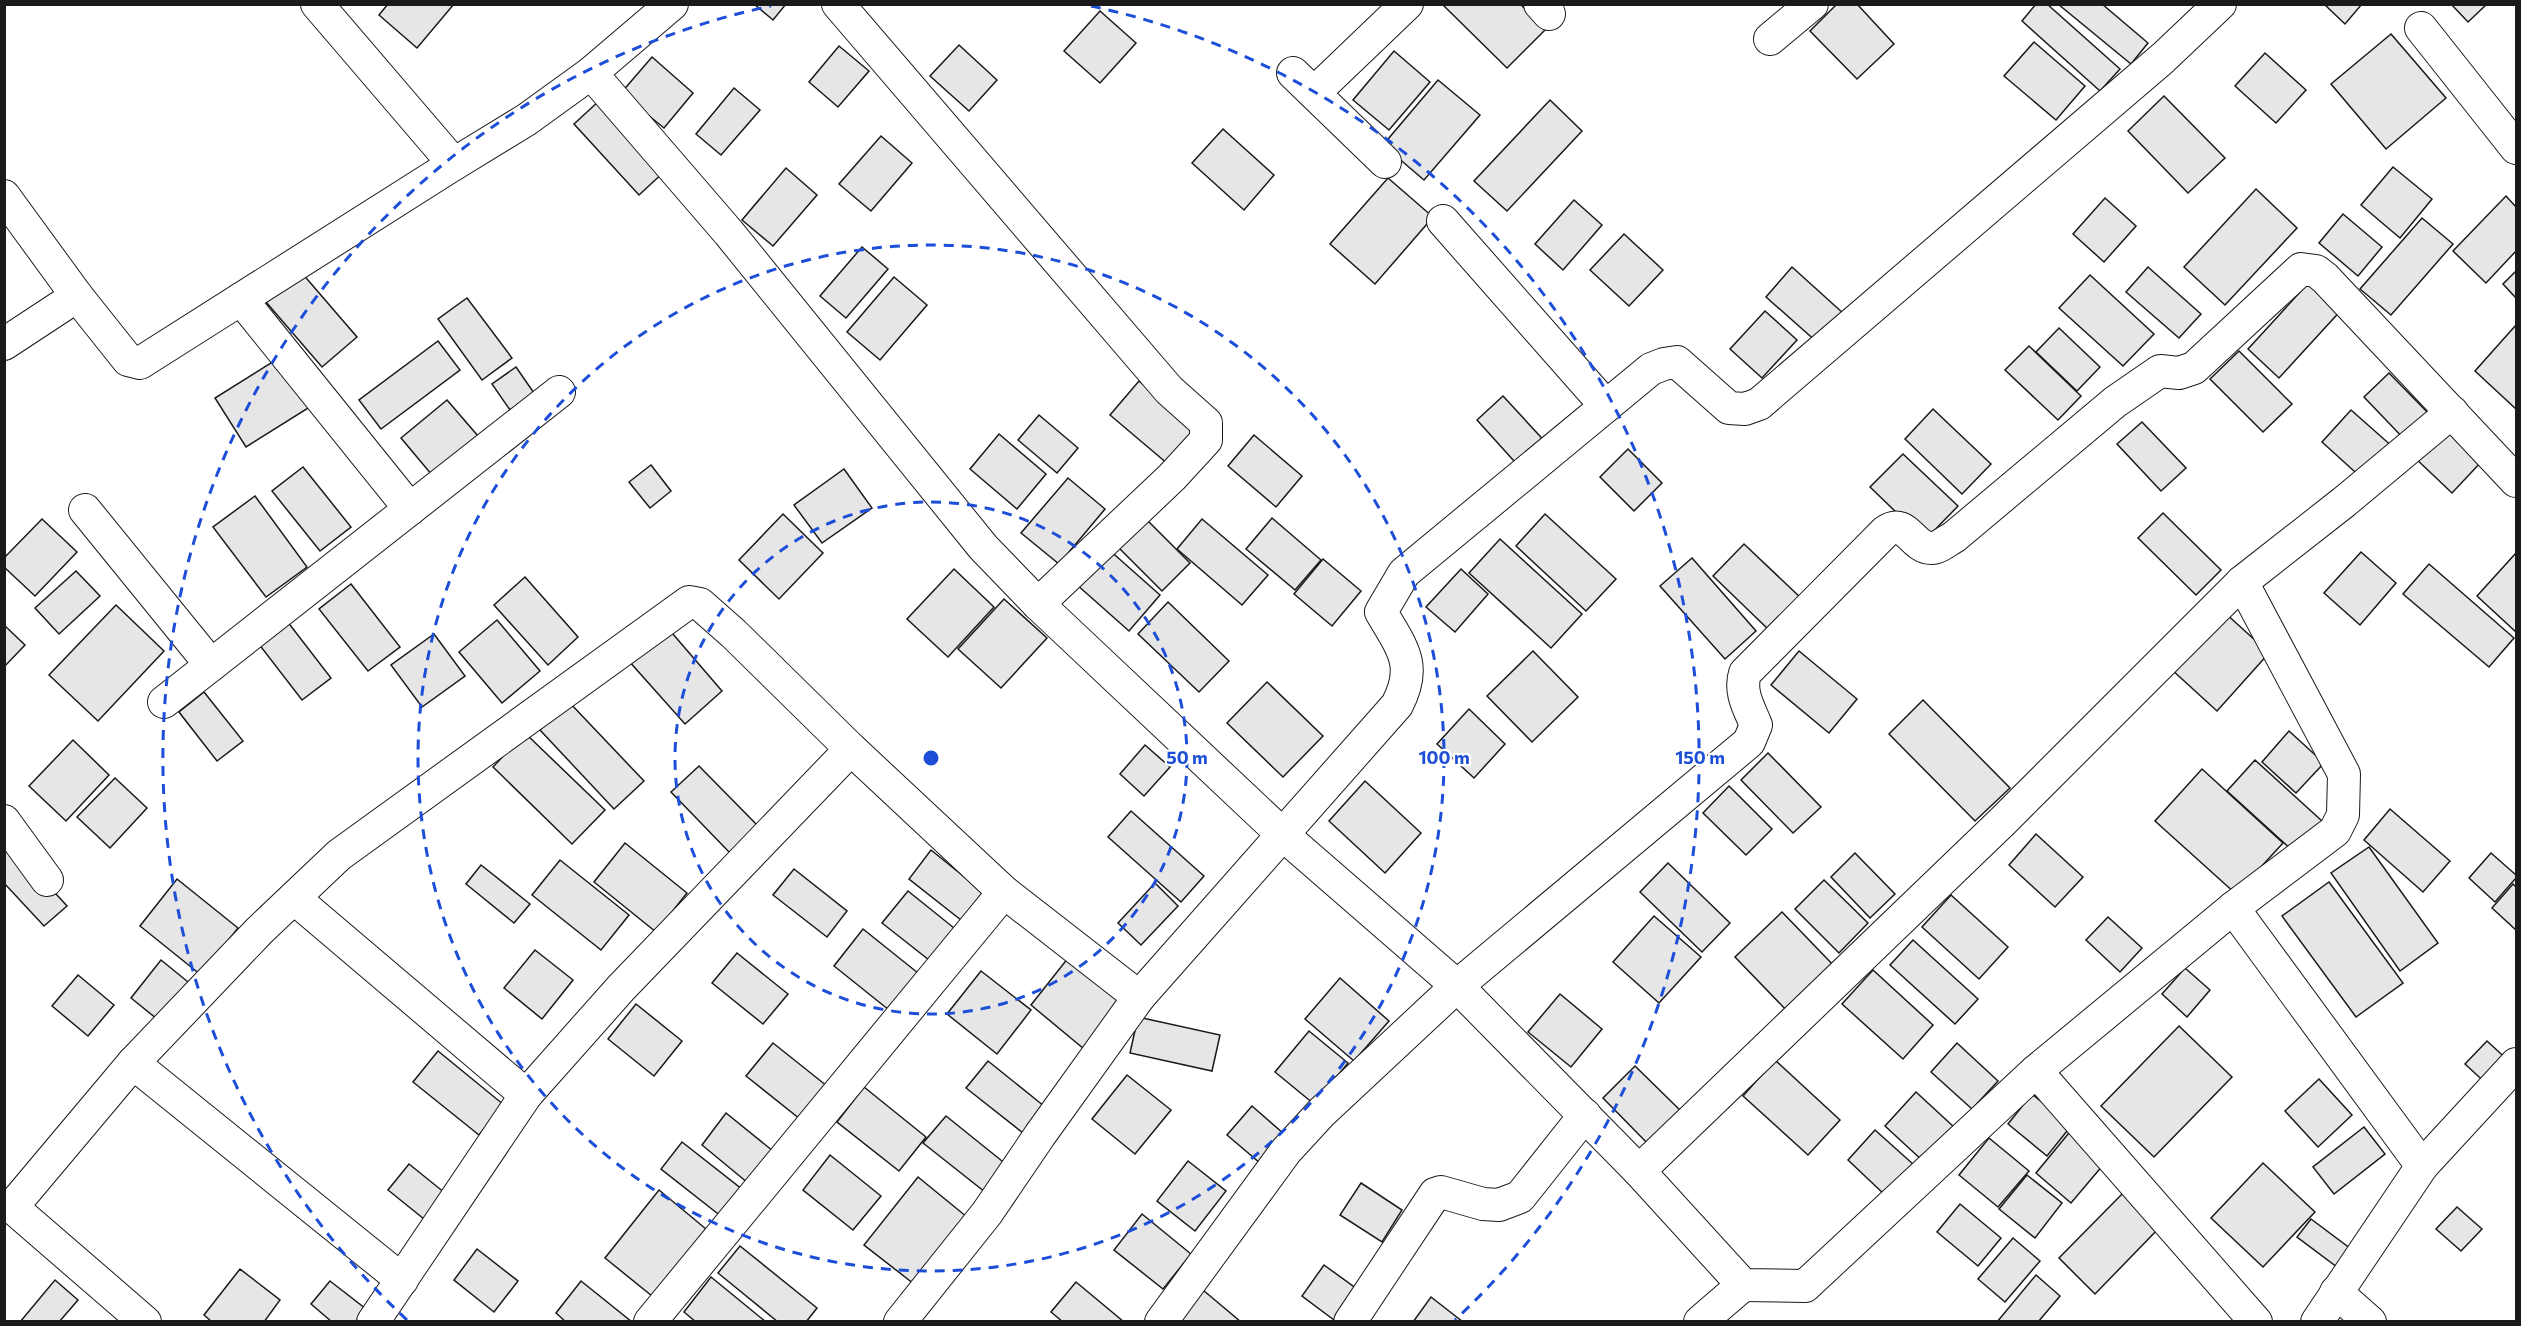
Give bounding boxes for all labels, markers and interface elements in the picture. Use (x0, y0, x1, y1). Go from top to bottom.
text: 50 m (1166, 746, 1208, 768)
text: 100 m (1418, 746, 1470, 768)
text: 150 m (1675, 746, 1725, 768)
centre of rings (921, 748, 941, 768)

